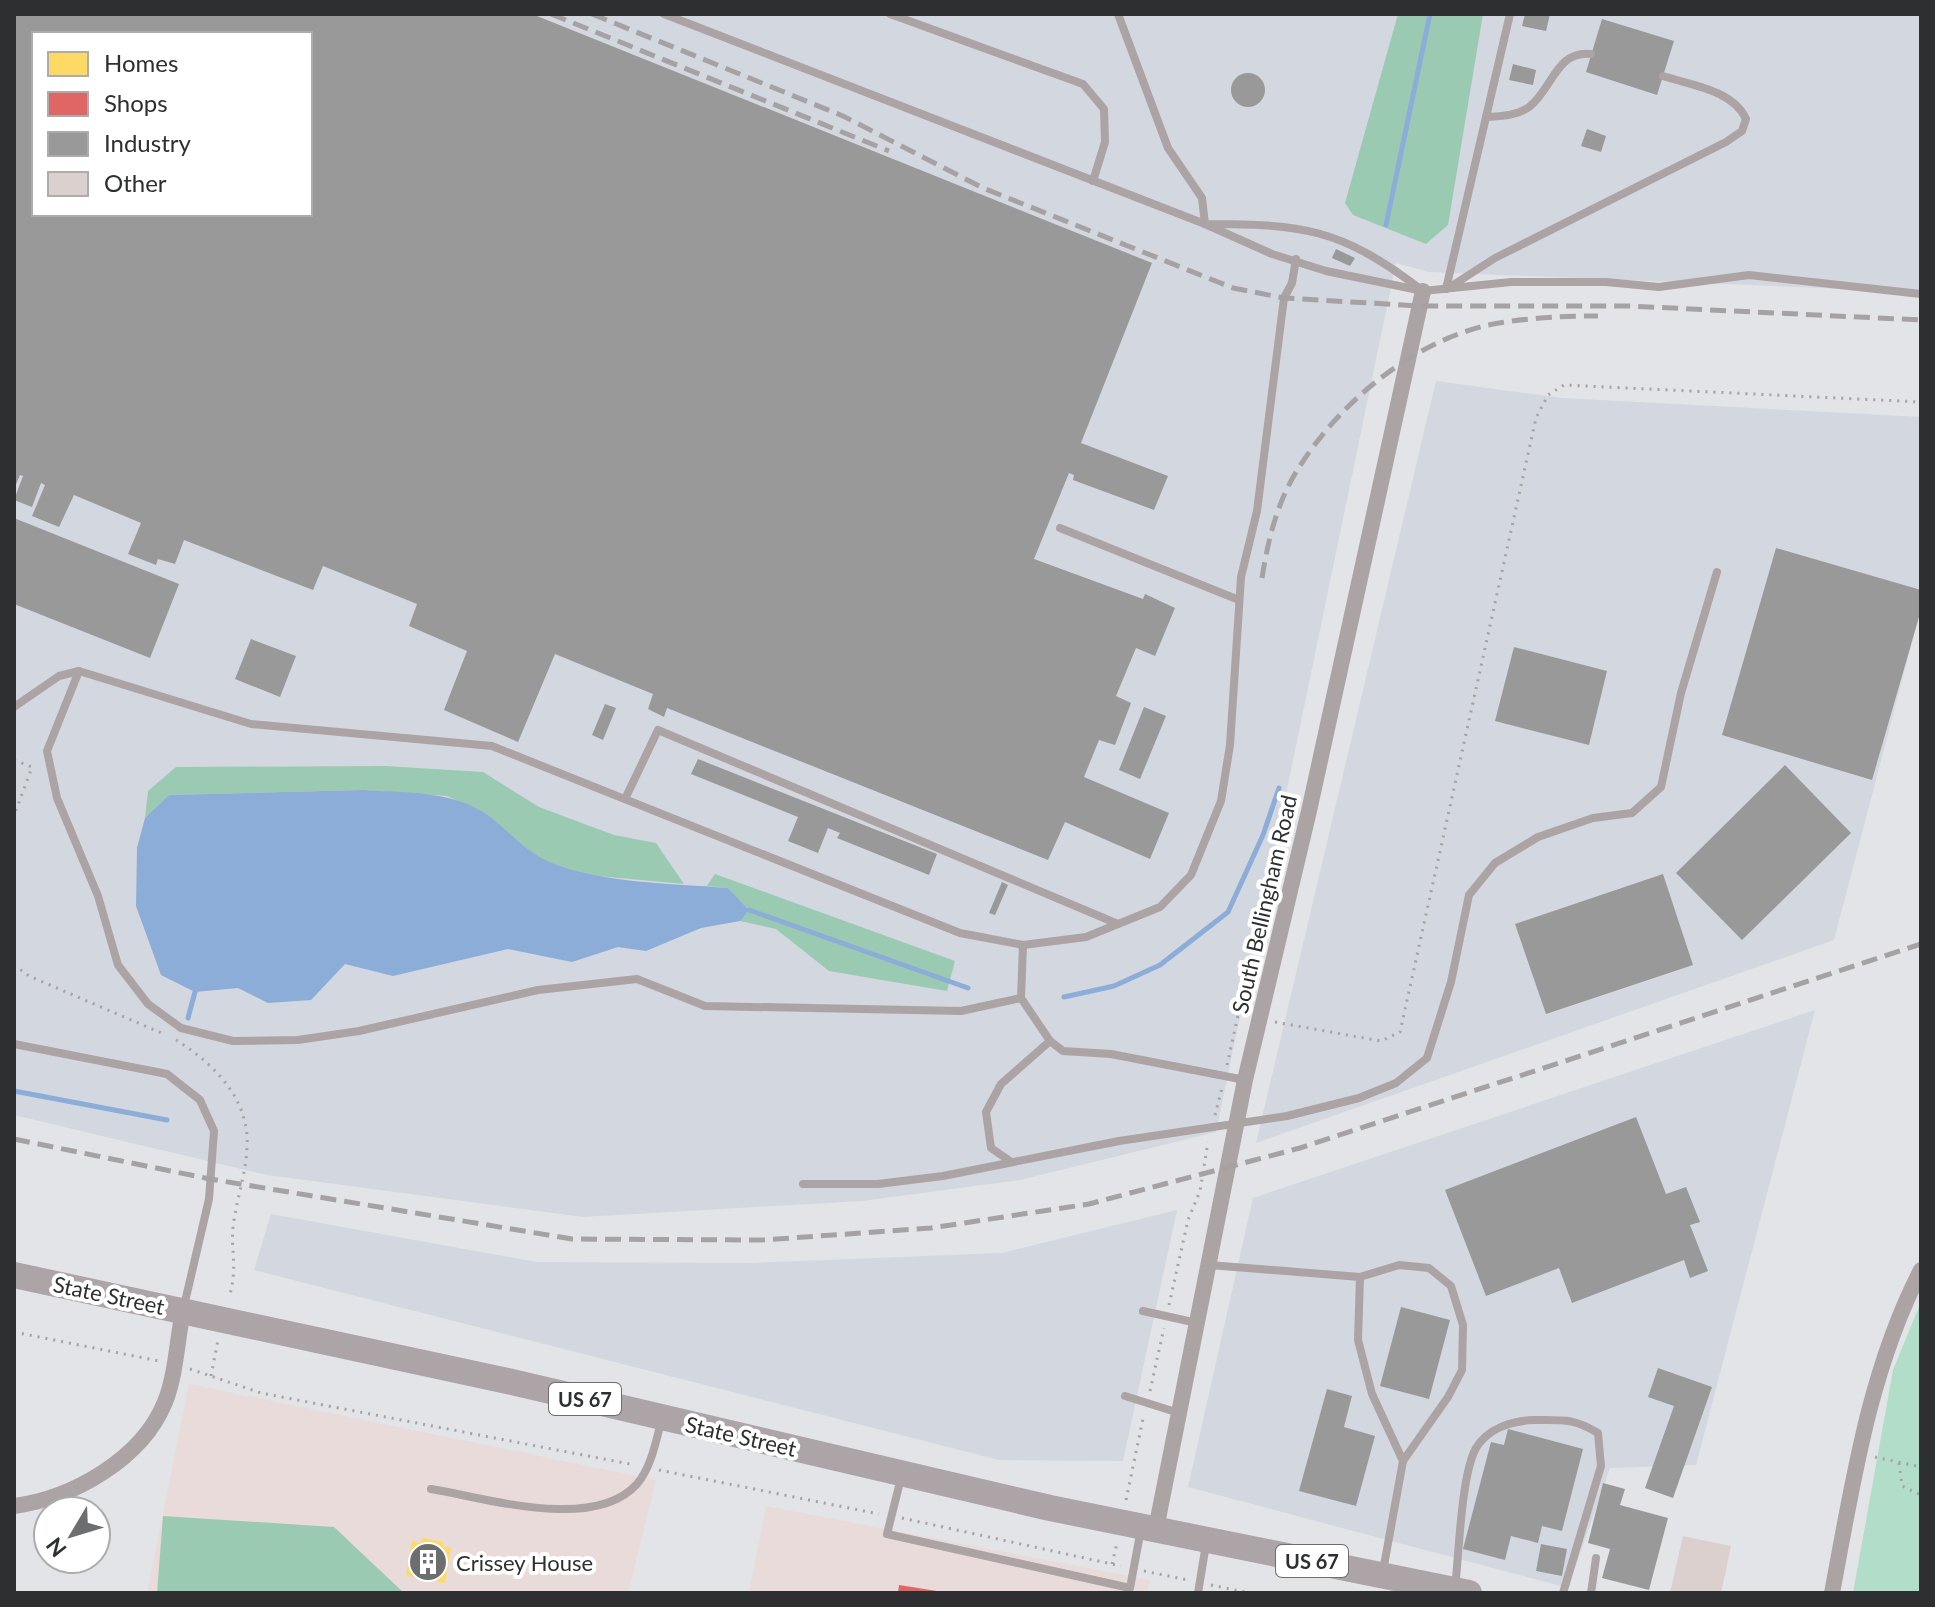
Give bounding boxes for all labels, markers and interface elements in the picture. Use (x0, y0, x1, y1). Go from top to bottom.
legend (32, 32, 312, 216)
text: Homes (104, 48, 178, 77)
text: Shops (104, 88, 168, 117)
text: Industry (104, 128, 191, 157)
text: Other (104, 168, 167, 197)
street label: South Bellingham Road (1226, 792, 1302, 1016)
street label: State Street (51, 1270, 167, 1320)
road number: US 67 (549, 1383, 621, 1415)
street label: State Street (683, 1410, 799, 1462)
north arrow (32, 1495, 112, 1575)
text: N (40, 1533, 72, 1563)
building icon: Crissey House (407, 1541, 449, 1583)
road number: US 67 (1276, 1545, 1348, 1577)
place label: Crissey House (456, 1549, 593, 1576)

